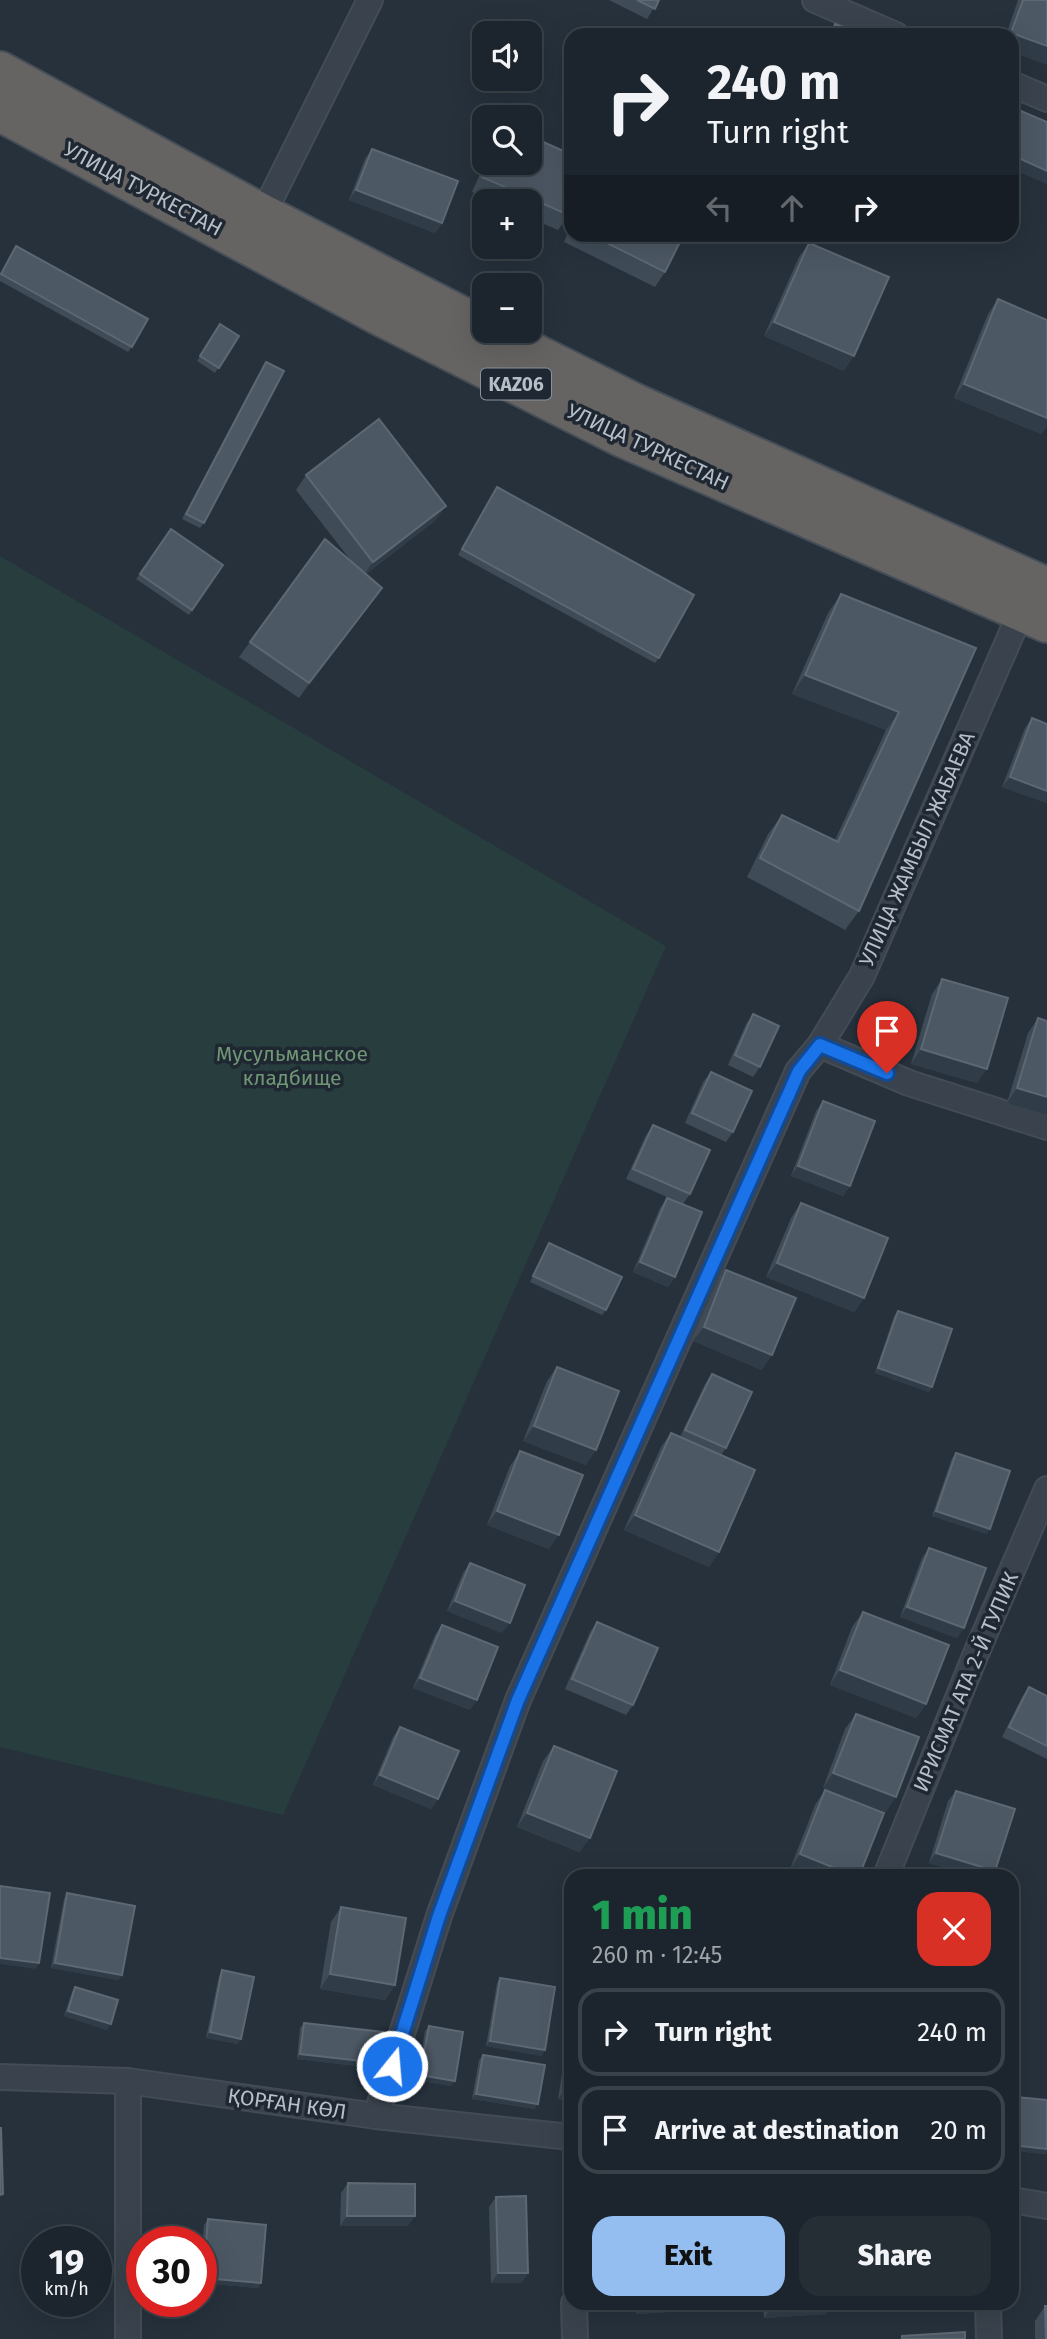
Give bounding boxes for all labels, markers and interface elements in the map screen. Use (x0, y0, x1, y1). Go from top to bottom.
map controls (472, 21, 542, 343)
button: sound (472, 21, 542, 91)
text: 240 m (707, 53, 840, 112)
icon: right (592, 56, 683, 147)
button: search (472, 105, 542, 175)
text: Turn right (707, 113, 849, 151)
street label: УЛИЦА ТУРКЕСТАН (59, 136, 227, 242)
button: + (472, 189, 542, 259)
icon: left (700, 189, 738, 227)
icon: ahead (773, 189, 811, 227)
icon: right (846, 189, 884, 227)
button: − (472, 273, 542, 343)
road number: KАZ06 (481, 368, 551, 400)
street label: УЛИЦА ТУРКЕСТАН (563, 398, 733, 496)
street label: УЛИЦА ЖАМБЫЛ ЖАБАЕВА (853, 728, 981, 970)
pin (857, 1001, 917, 1073)
icon: arrive (868, 1012, 906, 1050)
park label: Мусульманское кладбище (216, 1041, 368, 1091)
street label: ИРИСМАТ АТА 2-Й ТУПИК (908, 1567, 1024, 1796)
text: 1 min (592, 1890, 693, 1940)
button: close (917, 1892, 991, 1966)
text: 260 m · 12:45 (592, 1941, 722, 1969)
icon: right (596, 2013, 634, 2051)
text: Turn right (655, 2017, 772, 2048)
text: 240 m (917, 2017, 987, 2048)
position arrow (355, 2029, 429, 2103)
street label: ҚОРҒАН КӨЛ (226, 2083, 348, 2125)
icon: arrive (596, 2111, 634, 2149)
text: Arrive at destination (655, 2115, 899, 2146)
text: 20 m (930, 2115, 987, 2146)
button: Exit (592, 2216, 785, 2296)
button: Share (799, 2216, 991, 2296)
speed limit sign: 30 (126, 2226, 217, 2317)
text: 19 (49, 2241, 84, 2283)
text: km/h (44, 2278, 89, 2300)

